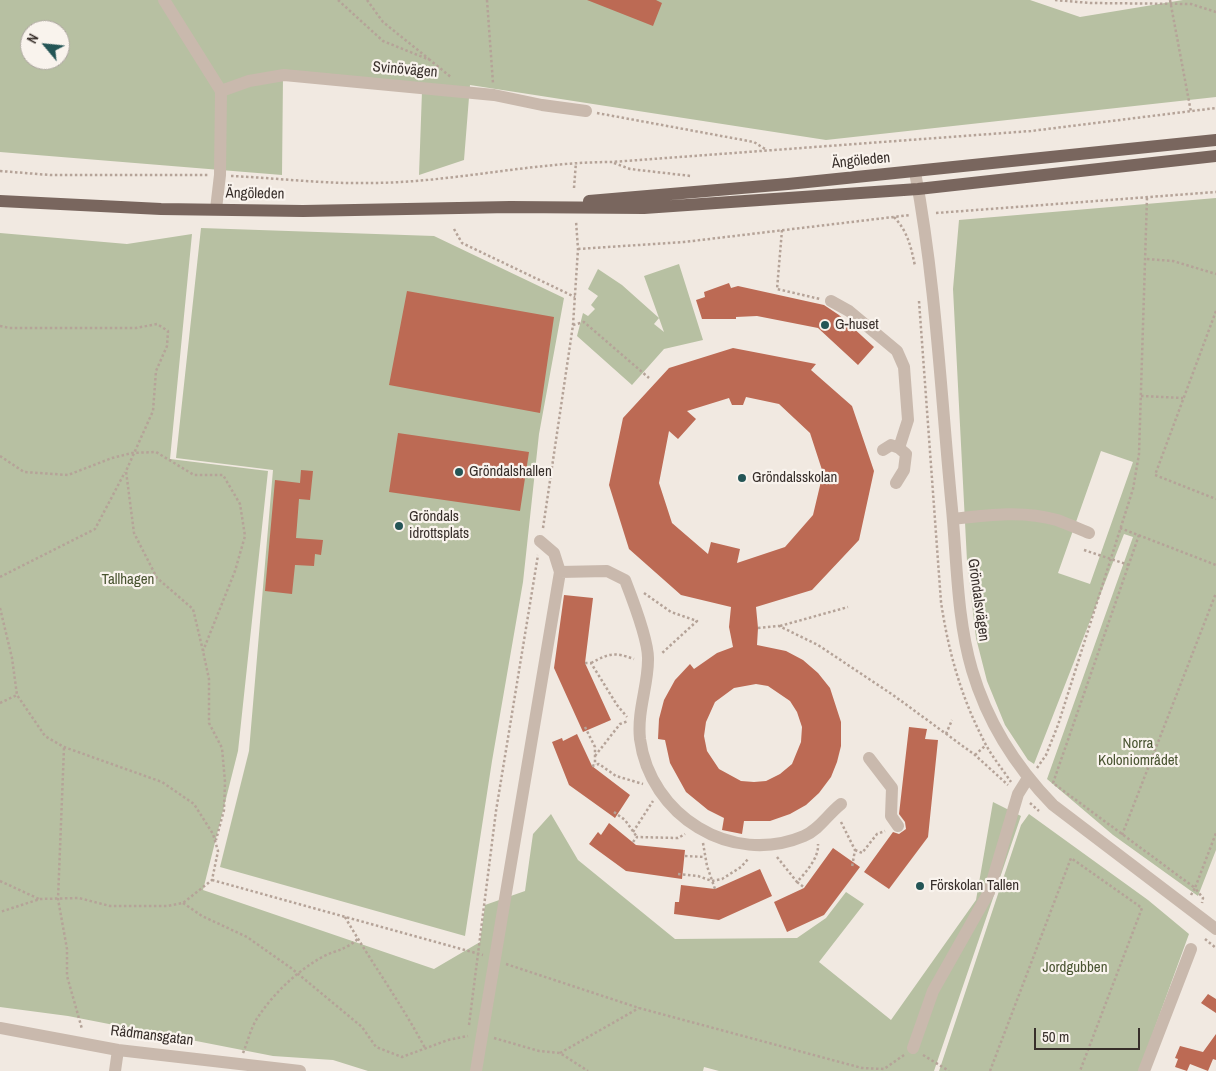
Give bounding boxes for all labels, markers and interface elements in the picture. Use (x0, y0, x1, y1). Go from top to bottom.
north arrow (20, 20, 70, 70)
text: N (23, 31, 43, 46)
street label: Svinövägen (372, 58, 438, 82)
street label: Ängöleden (831, 149, 891, 173)
street label: Ängöleden (225, 184, 285, 204)
place label: G-huset (835, 316, 879, 334)
marker: G-huset (819, 319, 831, 331)
place label: Gröndalshallen (469, 463, 552, 481)
marker: Gröndalshallen (453, 466, 465, 478)
place label: Gröndalsskolan (752, 469, 837, 487)
marker: Gröndalsskolan (736, 472, 748, 484)
place label: Gröndals idrottsplats (409, 508, 469, 543)
marker: Gröndals idrottsplats (393, 520, 405, 532)
street label: Gröndalsvägen (963, 557, 993, 643)
park label: Tallhagen (102, 571, 154, 589)
park label: Norra Koloniområdet (1098, 735, 1178, 770)
place label: Förskolan Tallen (930, 877, 1019, 895)
marker: Förskolan Tallen (914, 880, 926, 892)
park label: Jordgubben (1043, 959, 1107, 977)
scale bar (1036, 1018, 1142, 1050)
street label: Rådmansgatan (110, 1022, 194, 1050)
text: 50 m (1042, 1026, 1069, 1047)

